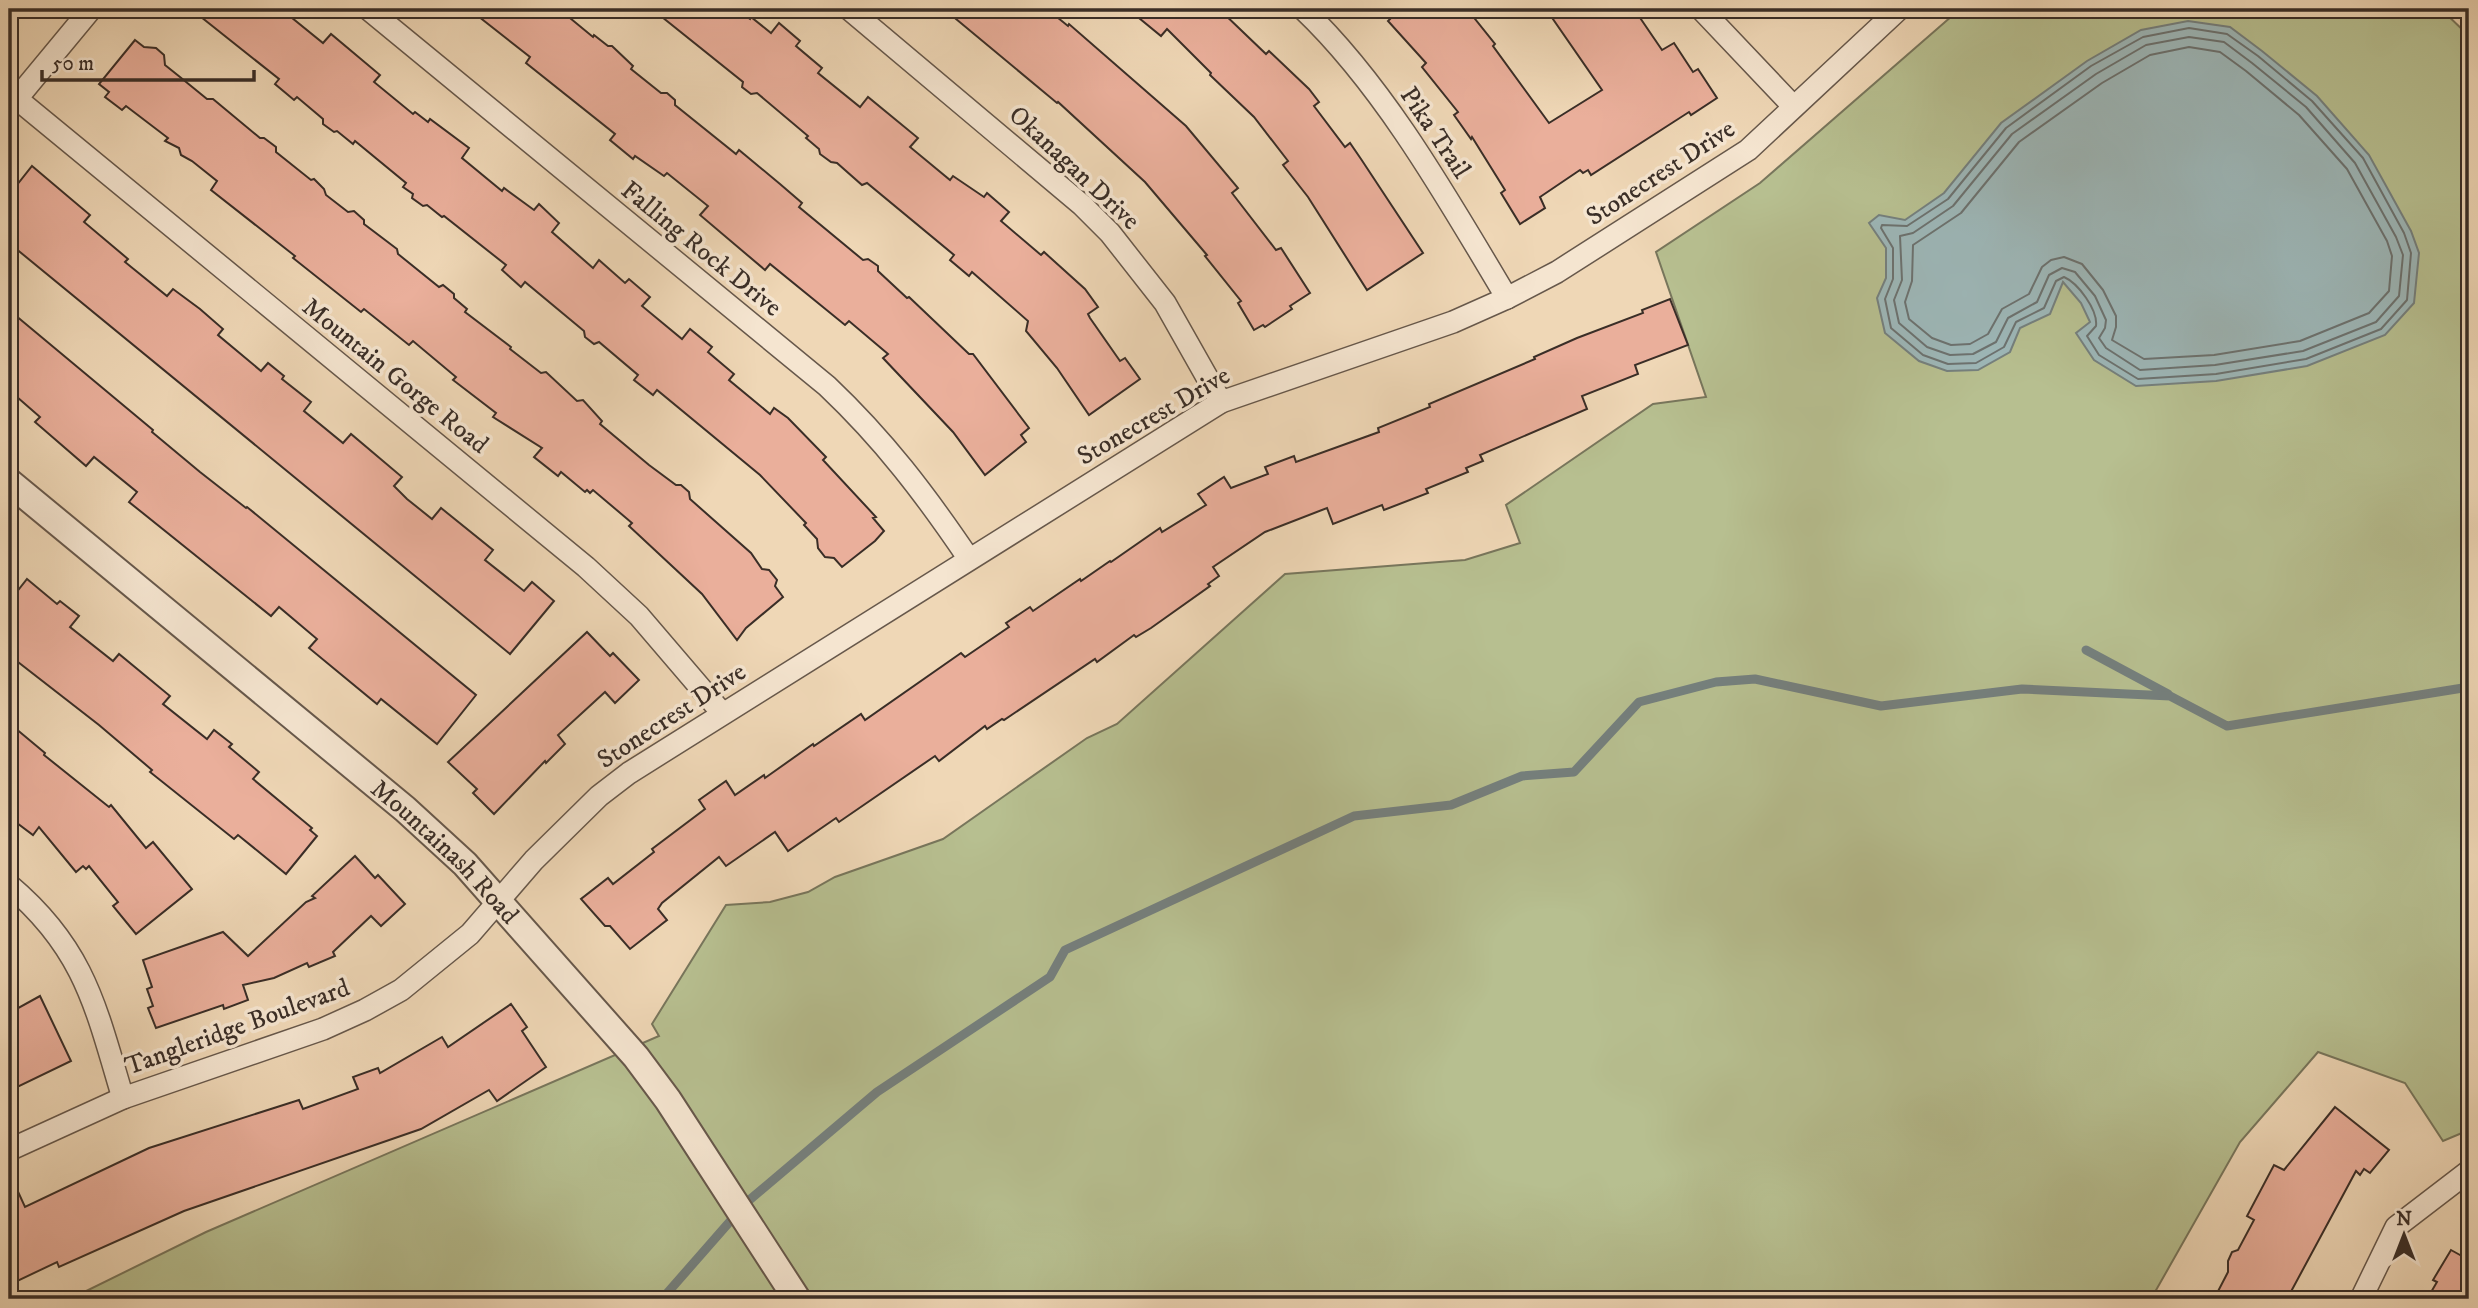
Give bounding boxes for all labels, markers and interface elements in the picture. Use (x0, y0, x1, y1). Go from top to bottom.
scale bar (42, 38, 254, 82)
text: 50 m (52, 51, 94, 77)
street label: Pika Trail (1392, 81, 1477, 185)
street label: Okanagan Drive (1001, 99, 1147, 237)
street label: Stonecrest Drive (1580, 113, 1742, 234)
street label: Falling Rock Drive (614, 174, 788, 324)
street label: Mountain Gorge Road (295, 291, 495, 462)
street label: Stonecrest Drive (1071, 359, 1236, 473)
street label: Stonecrest Drive (591, 656, 753, 777)
street label: Mountainash Road (364, 773, 526, 932)
street label: Tangleridge Boulevard (121, 971, 354, 1083)
north arrow (2370, 1200, 2440, 1270)
text: N (2396, 1208, 2412, 1231)

